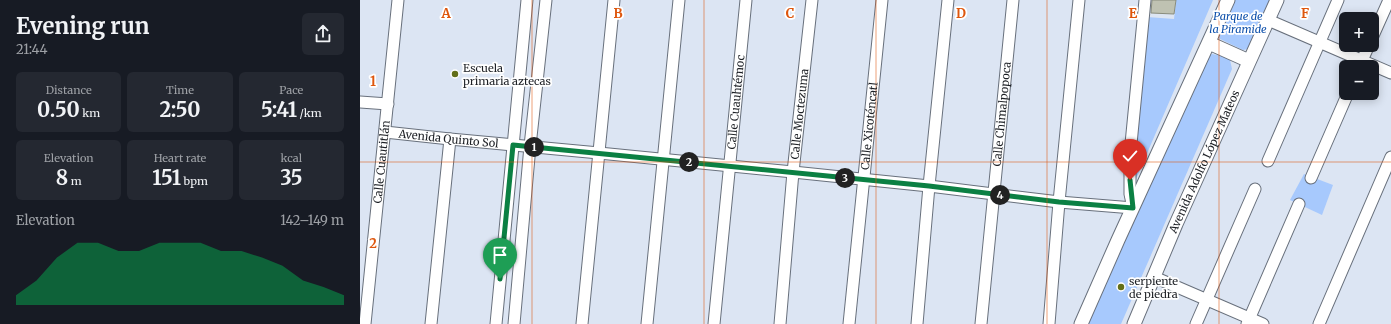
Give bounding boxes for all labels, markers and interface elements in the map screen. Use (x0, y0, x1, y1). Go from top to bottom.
text: A (440, 5, 451, 22)
text: B (613, 5, 623, 22)
text: C (786, 5, 795, 22)
text: D (956, 5, 966, 22)
text: E (1129, 5, 1138, 22)
text: F (1301, 5, 1309, 22)
park label: Parque de la Piramide (1209, 9, 1267, 36)
text: Evening run (16, 12, 150, 40)
map controls (1339, 12, 1379, 100)
button: + (1339, 12, 1379, 52)
button: share (302, 13, 344, 55)
text: 21:44 (16, 41, 47, 58)
street label: Calle Cuauhtémoc (724, 54, 748, 150)
button: − (1339, 60, 1379, 100)
place label: Escuela primaria aztecas (463, 61, 551, 88)
street label: Calle Chimalpopoca (990, 61, 1014, 167)
street label: Calle Moctezuma (787, 68, 811, 160)
marker: Escuela primaria aztecas (450, 69, 460, 79)
text: 1 (370, 73, 376, 90)
street label: Calle Xicoténcatl (858, 81, 881, 170)
text: Distance (46, 83, 92, 97)
text: Time (166, 83, 194, 97)
text: Pace (279, 83, 303, 97)
street label: Avenida Adolfo López Mateos (1166, 88, 1243, 236)
text: 0.50 (37, 97, 80, 122)
text: 2:50 (159, 97, 201, 122)
text: 5:41 (261, 97, 297, 122)
text: km (80, 106, 100, 120)
text: /km (297, 106, 322, 120)
street label: Calle Cuautitlán (370, 119, 393, 204)
street label: Avenida Quinto Sol (397, 126, 500, 151)
pin: 1 (524, 137, 544, 157)
pin (1113, 139, 1147, 180)
text: 1 (531, 140, 537, 154)
icon: check (1119, 145, 1141, 167)
text: Elevation (44, 151, 94, 165)
text: Heart rate (154, 151, 206, 165)
text: kcal (281, 151, 302, 165)
pin: 2 (679, 152, 699, 172)
text: 2 (686, 155, 692, 169)
text: 8 (56, 165, 68, 190)
text: 151 (152, 165, 181, 190)
text: 35 (280, 165, 302, 190)
pin: 3 (835, 168, 855, 188)
text: 3 (842, 171, 848, 185)
text: m (68, 174, 82, 188)
text: bpm (181, 174, 208, 188)
pin: 4 (990, 185, 1010, 205)
text: 4 (997, 188, 1004, 202)
text: Elevation (16, 212, 75, 229)
text: 142–149 m (280, 212, 344, 229)
text: 2 (369, 235, 377, 252)
pin (483, 238, 517, 279)
icon: arrive (489, 244, 511, 266)
place label: serpiente de piedra (1129, 274, 1178, 301)
marker: serpiente de piedra (1116, 282, 1126, 292)

